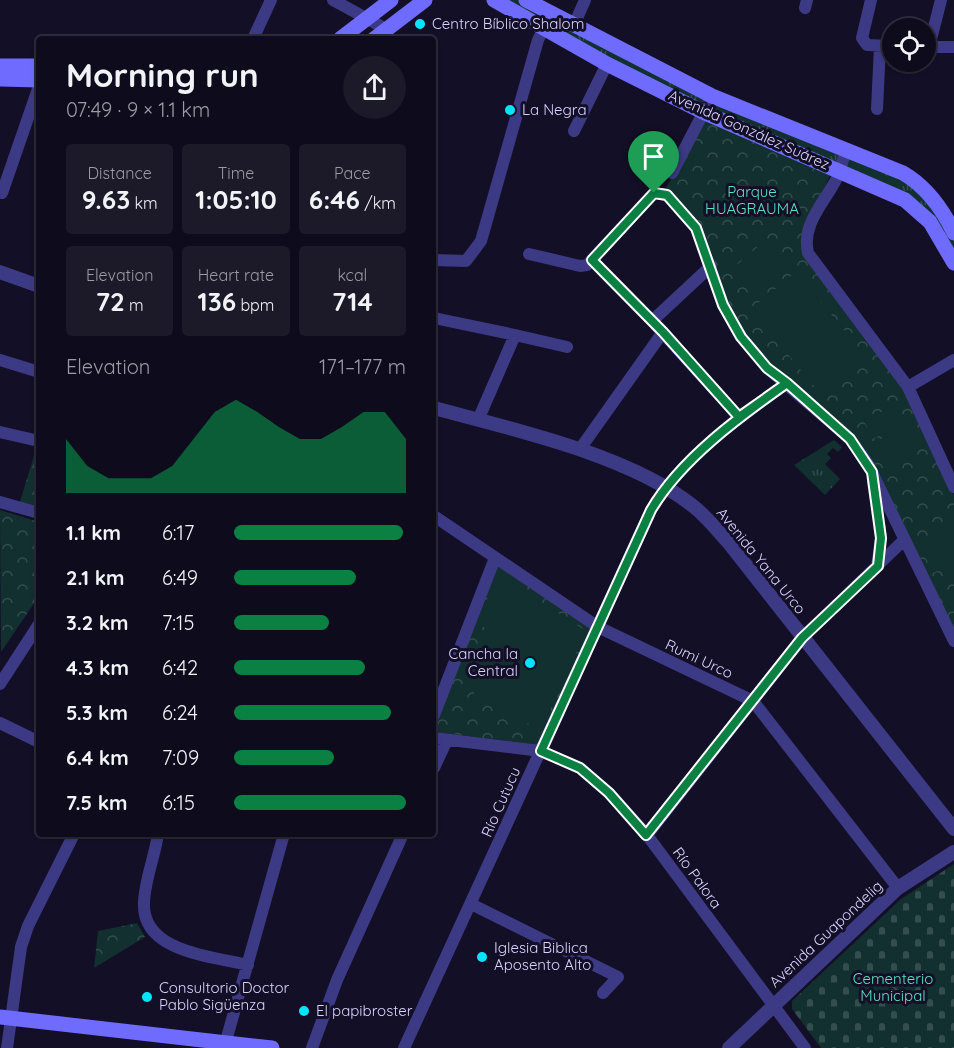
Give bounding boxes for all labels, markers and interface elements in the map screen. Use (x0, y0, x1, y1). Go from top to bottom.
place label: Centro Bíblico Shalom (432, 14, 584, 33)
marker: Centro Bíblico Shalom (413, 17, 427, 31)
map controls (882, 18, 936, 72)
button: locate (882, 18, 936, 72)
text: Morning run (66, 54, 259, 95)
button: share (343, 56, 406, 119)
street label: Avenida González Suárez (666, 85, 833, 174)
text: 07:49 · 9 × 1.1 km (66, 97, 210, 122)
place label: La Negra (522, 100, 587, 119)
marker: La Negra (503, 103, 517, 117)
pin (628, 131, 679, 193)
icon: arrive (637, 140, 670, 173)
text: Distance (88, 163, 152, 183)
text: Time (218, 163, 254, 183)
text: Pace (334, 163, 371, 183)
park label: Parque HUAGRAUMA (705, 182, 799, 218)
text: 9.63 (82, 183, 130, 216)
text: 1:05:10 (195, 183, 277, 216)
text: 6:46 (309, 183, 360, 216)
text: km (130, 193, 158, 213)
text: /km (360, 193, 396, 213)
text: Elevation (86, 265, 153, 285)
text: Heart rate (198, 265, 274, 285)
text: kcal (337, 265, 367, 285)
text: 72 (96, 285, 125, 318)
text: 136 (198, 285, 236, 318)
text: 714 (332, 285, 373, 318)
text: m (125, 295, 144, 315)
text: bpm (236, 295, 274, 315)
text: Elevation (66, 354, 150, 379)
text: 171–177 m (319, 354, 406, 379)
street label: Avenida Yana Urco (713, 504, 810, 618)
text: 1.1 km (66, 520, 121, 545)
text: 6:17 (162, 520, 194, 545)
text: 2.1 km (66, 565, 125, 590)
text: 6:49 (162, 565, 198, 590)
text: 3.2 km (66, 610, 129, 635)
text: 7:15 (162, 610, 194, 635)
street label: Rumi Urco (662, 635, 736, 682)
place label: Cancha la Central (448, 644, 518, 680)
text: 4.3 km (66, 655, 129, 680)
text: 6:42 (162, 655, 198, 680)
marker: Cancha la Central (523, 656, 537, 670)
text: 5.3 km (66, 700, 128, 725)
text: 6:24 (162, 700, 198, 725)
text: 6.4 km (66, 745, 129, 770)
text: 7:09 (162, 745, 199, 770)
street label: Río Cutucu (477, 764, 524, 840)
text: 7.5 km (66, 790, 128, 815)
text: 6:15 (162, 790, 195, 815)
street label: Río Palora (669, 843, 726, 912)
street label: Avenida Guapondelig (765, 876, 886, 991)
place label: Iglesia Biblica Aposento Alto (494, 938, 591, 974)
marker: Iglesia Biblica Aposento Alto (475, 950, 489, 964)
park label: Cementerio Municipal (853, 969, 933, 1005)
place label: Consultorio Doctor Pablo Sigüenza (159, 978, 290, 1014)
marker: Consultorio Doctor Pablo Sigüenza (140, 990, 154, 1004)
place label: El papibroster (316, 1001, 413, 1020)
marker: El papibroster (297, 1004, 311, 1018)

